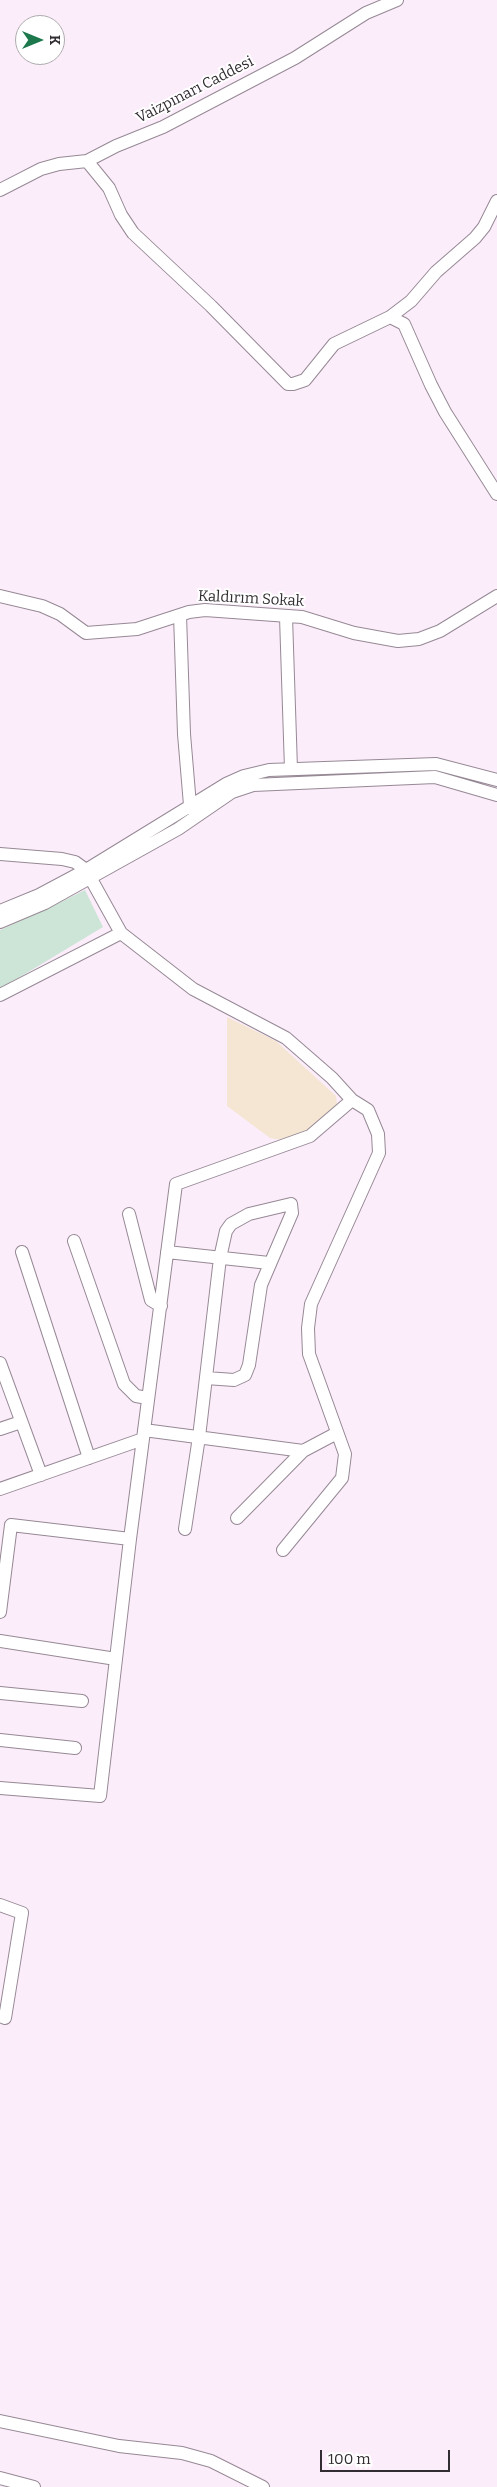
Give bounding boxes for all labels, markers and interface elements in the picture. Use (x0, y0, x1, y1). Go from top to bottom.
north arrow (15, 15, 65, 65)
text: K (46, 35, 63, 45)
street label: Vaizpınarı Caddesi (133, 53, 257, 127)
street label: Kaldırım Sokak (197, 587, 305, 611)
scale bar (322, 2440, 452, 2472)
text: 100 m (328, 2450, 371, 2468)

